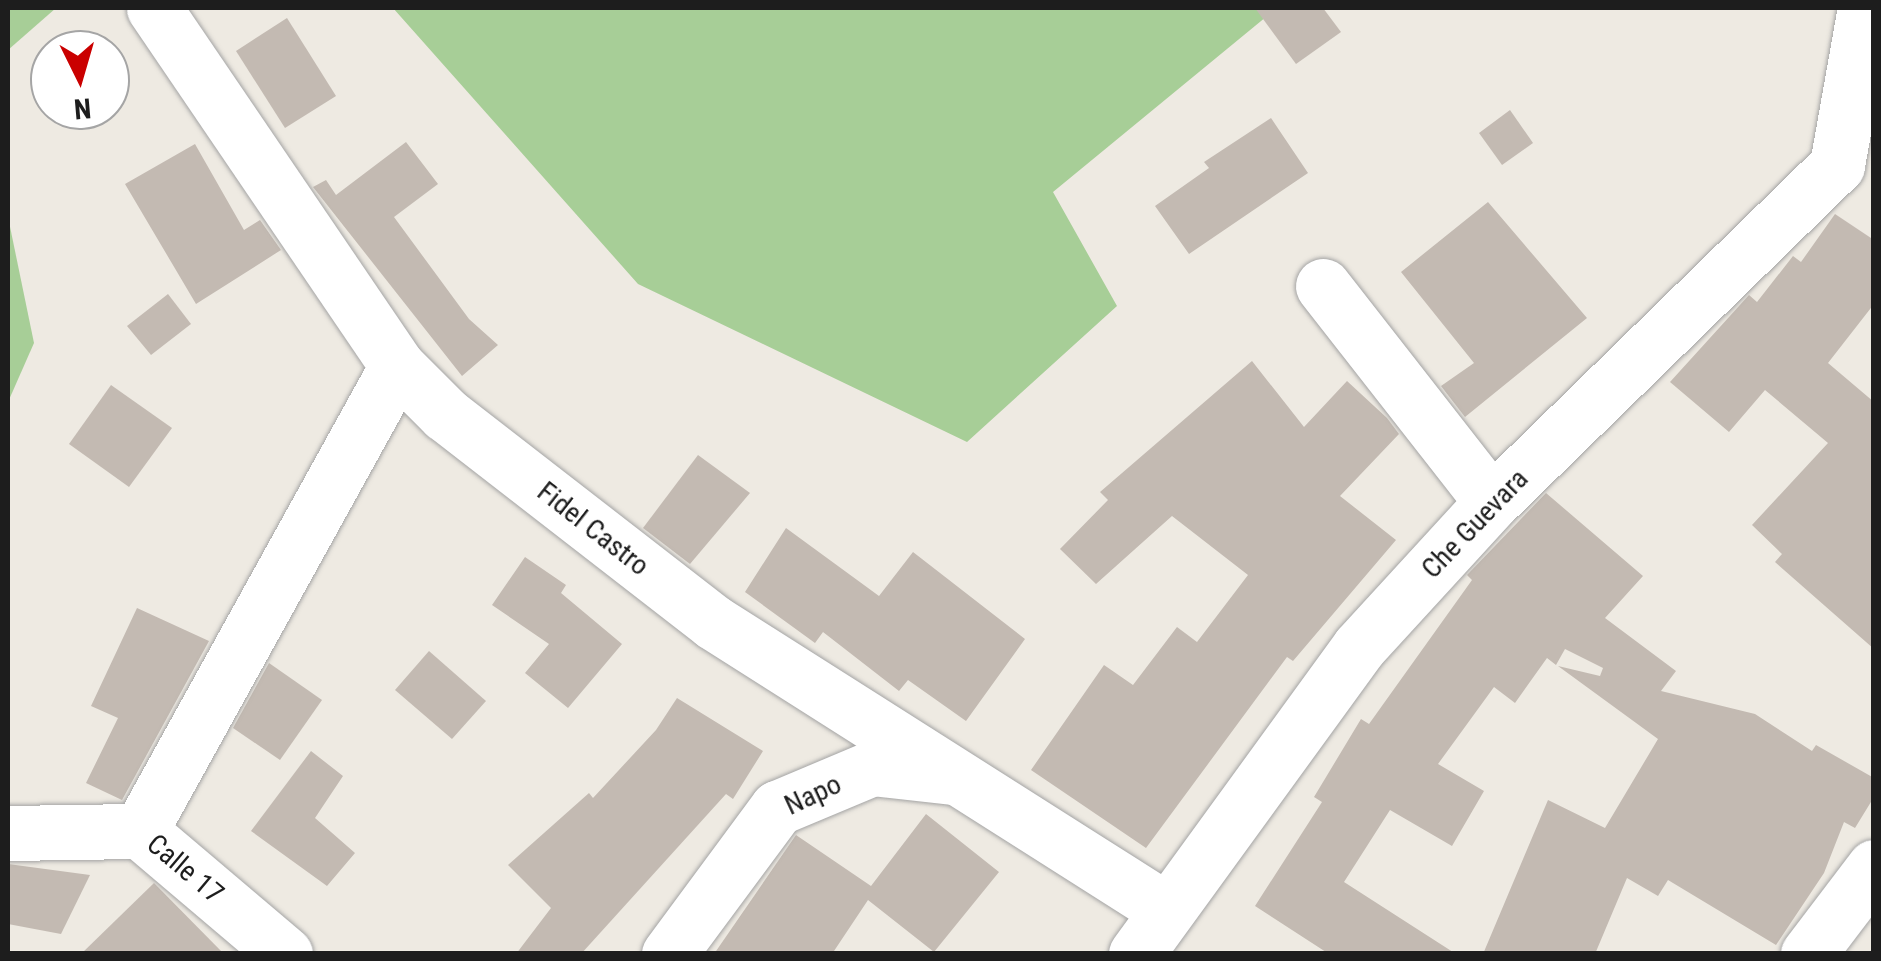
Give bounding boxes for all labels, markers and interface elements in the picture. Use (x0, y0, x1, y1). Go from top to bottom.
north arrow (30, 30, 130, 130)
text: N (73, 91, 92, 126)
street label: Che Guevara (1415, 462, 1535, 586)
street label: Fidel Castro (530, 475, 656, 583)
street label: Napo (779, 767, 847, 823)
street label: Calle 17 (140, 827, 230, 911)

